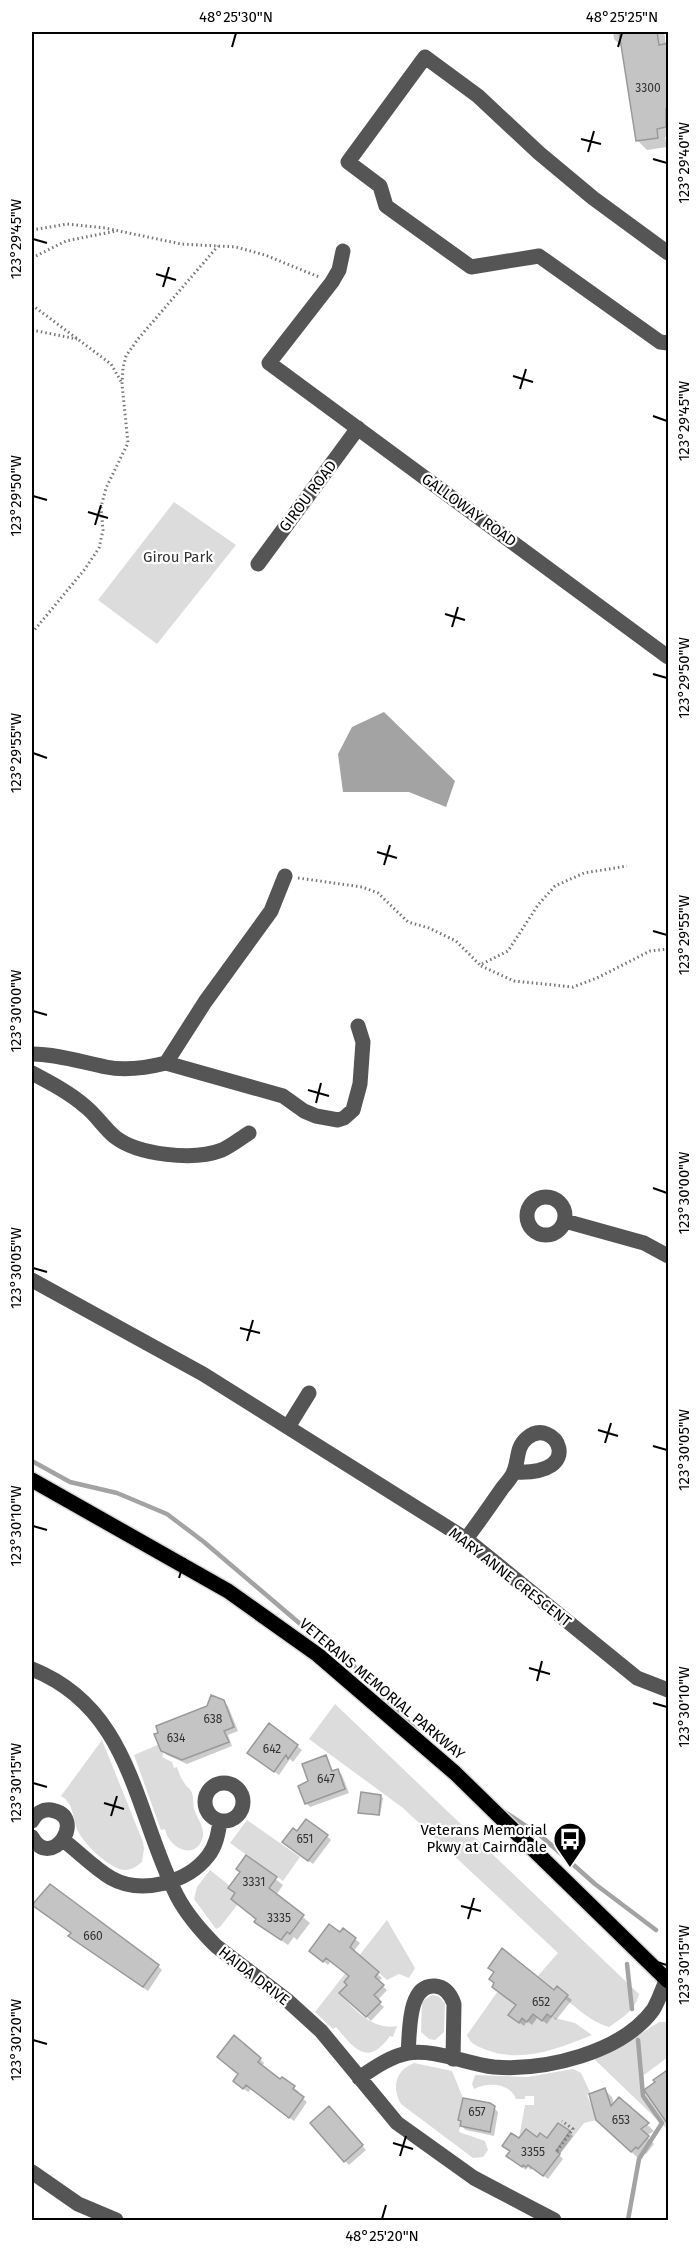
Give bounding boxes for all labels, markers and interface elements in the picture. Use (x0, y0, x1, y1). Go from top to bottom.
text: 48°25'30"N (199, 8, 273, 26)
text: 48°25'25"N (586, 8, 658, 26)
house number: 3300 (635, 81, 661, 95)
text: 123°29'40"W (675, 122, 693, 204)
text: 123°29'45"W (7, 198, 25, 279)
text: 123°29'45"W (675, 380, 693, 461)
text: 123°29'50"W (7, 455, 25, 537)
street label: GIROU ROAD (275, 457, 341, 535)
street label: GALLOWAY ROAD (418, 470, 520, 550)
park label: Girou Park (143, 548, 213, 566)
text: 123°29'50"W (675, 637, 693, 719)
text: 123°29'55"W (7, 712, 25, 793)
text: 123°29'55"W (675, 894, 693, 975)
text: 123°30'00"W (7, 969, 25, 1052)
text: 123°30'00"W (675, 1151, 693, 1234)
text: 123°30'05"W (7, 1226, 25, 1309)
text: 123°30'05"W (675, 1408, 693, 1491)
text: 123°30'10"W (7, 1485, 25, 1567)
street label: MARY ANNE CRESCENT (445, 1524, 575, 1630)
street label: VETERANS MEMORIAL PARKWAY (296, 1615, 469, 1764)
text: 123°30'10"W (675, 1666, 693, 1748)
house number: 638 (204, 1712, 223, 1726)
house number: 634 (167, 1731, 186, 1745)
text: 123°30'15"W (7, 1742, 25, 1823)
house number: 642 (263, 1742, 281, 1756)
house number: 647 (317, 1772, 335, 1786)
place label: Veterans Memorial Pkwy at Cairndale (420, 1821, 548, 1856)
bus stop icon: Veterans Memorial Pkwy at Cairndale (552, 1821, 588, 1868)
house number: 651 (297, 1832, 313, 1846)
house number: 3331 (243, 1875, 265, 1889)
house number: 3335 (267, 1911, 291, 1925)
text: 123°30'15"W (675, 1924, 693, 2005)
house number: 660 (83, 1929, 103, 1943)
street label: HAIDA DRIVE (215, 1943, 293, 2009)
house number: 652 (532, 1995, 550, 2009)
text: 123°30'20"W (7, 1998, 25, 2081)
house number: 657 (468, 2105, 486, 2119)
house number: 653 (612, 2113, 630, 2127)
house number: 3355 (521, 2145, 545, 2159)
text: 48°25'20"N (345, 2227, 419, 2245)

